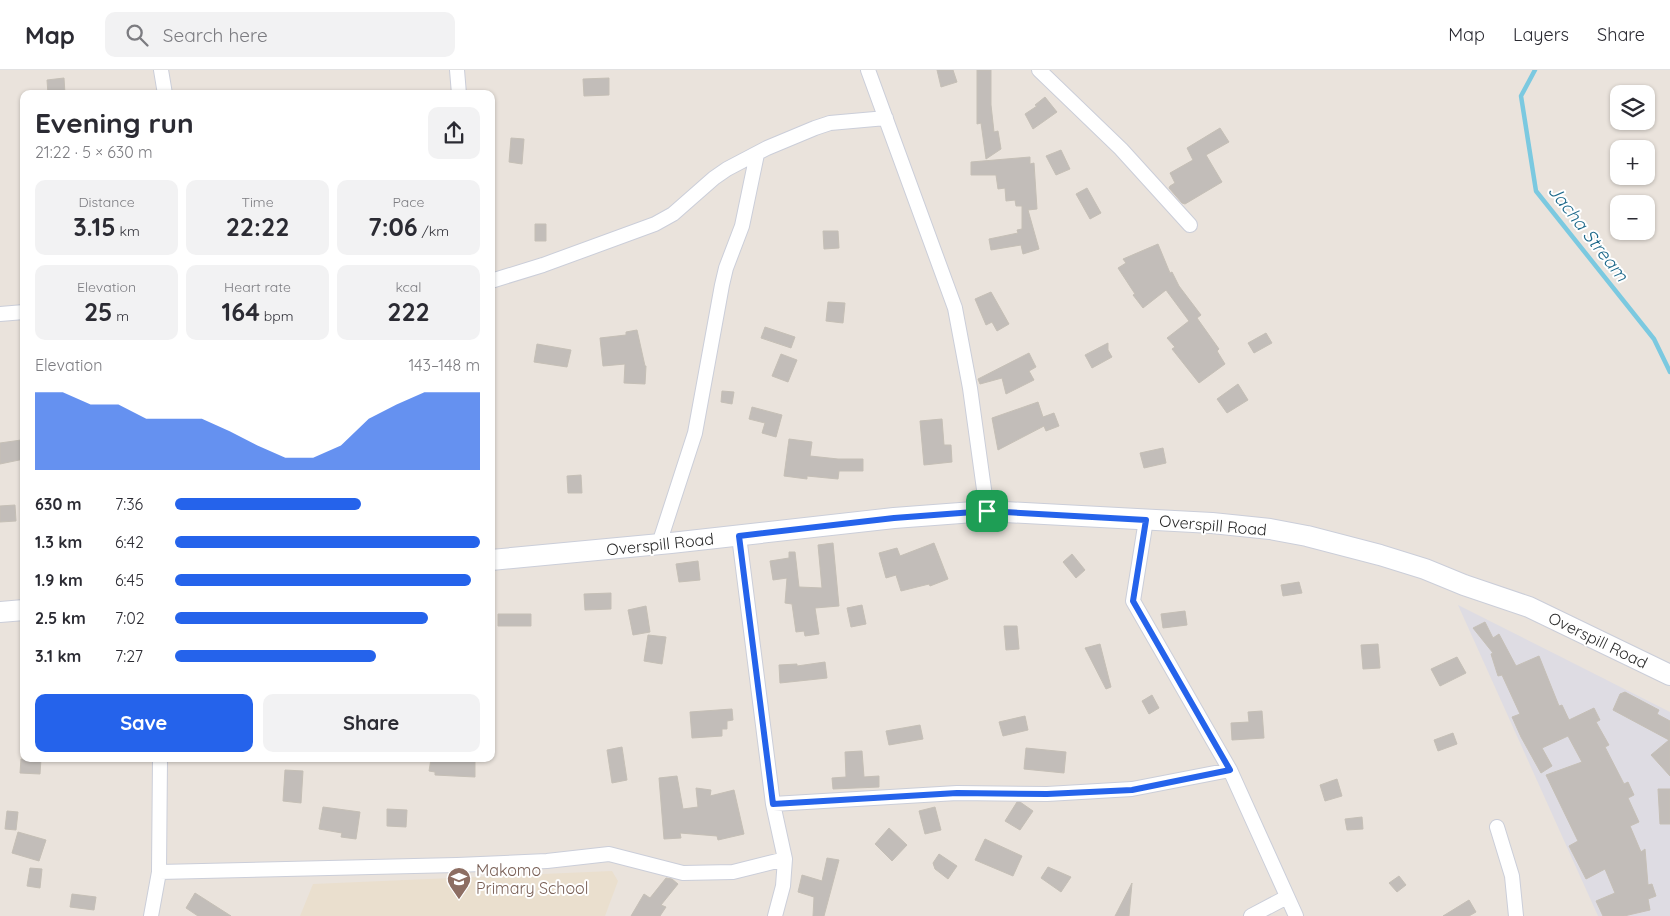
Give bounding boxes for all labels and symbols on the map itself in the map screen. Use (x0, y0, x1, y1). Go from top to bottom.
water label: Jacha Stream (1543, 180, 1634, 286)
pin (966, 490, 1008, 532)
street label: Overspill Road (1158, 510, 1268, 540)
street label: Overspill Road (605, 528, 715, 560)
street label: Overspill Road (1545, 607, 1651, 673)
place label: Makomo Primary School (476, 860, 588, 898)
school or university icon: Makomo Primary School (446, 866, 472, 900)

